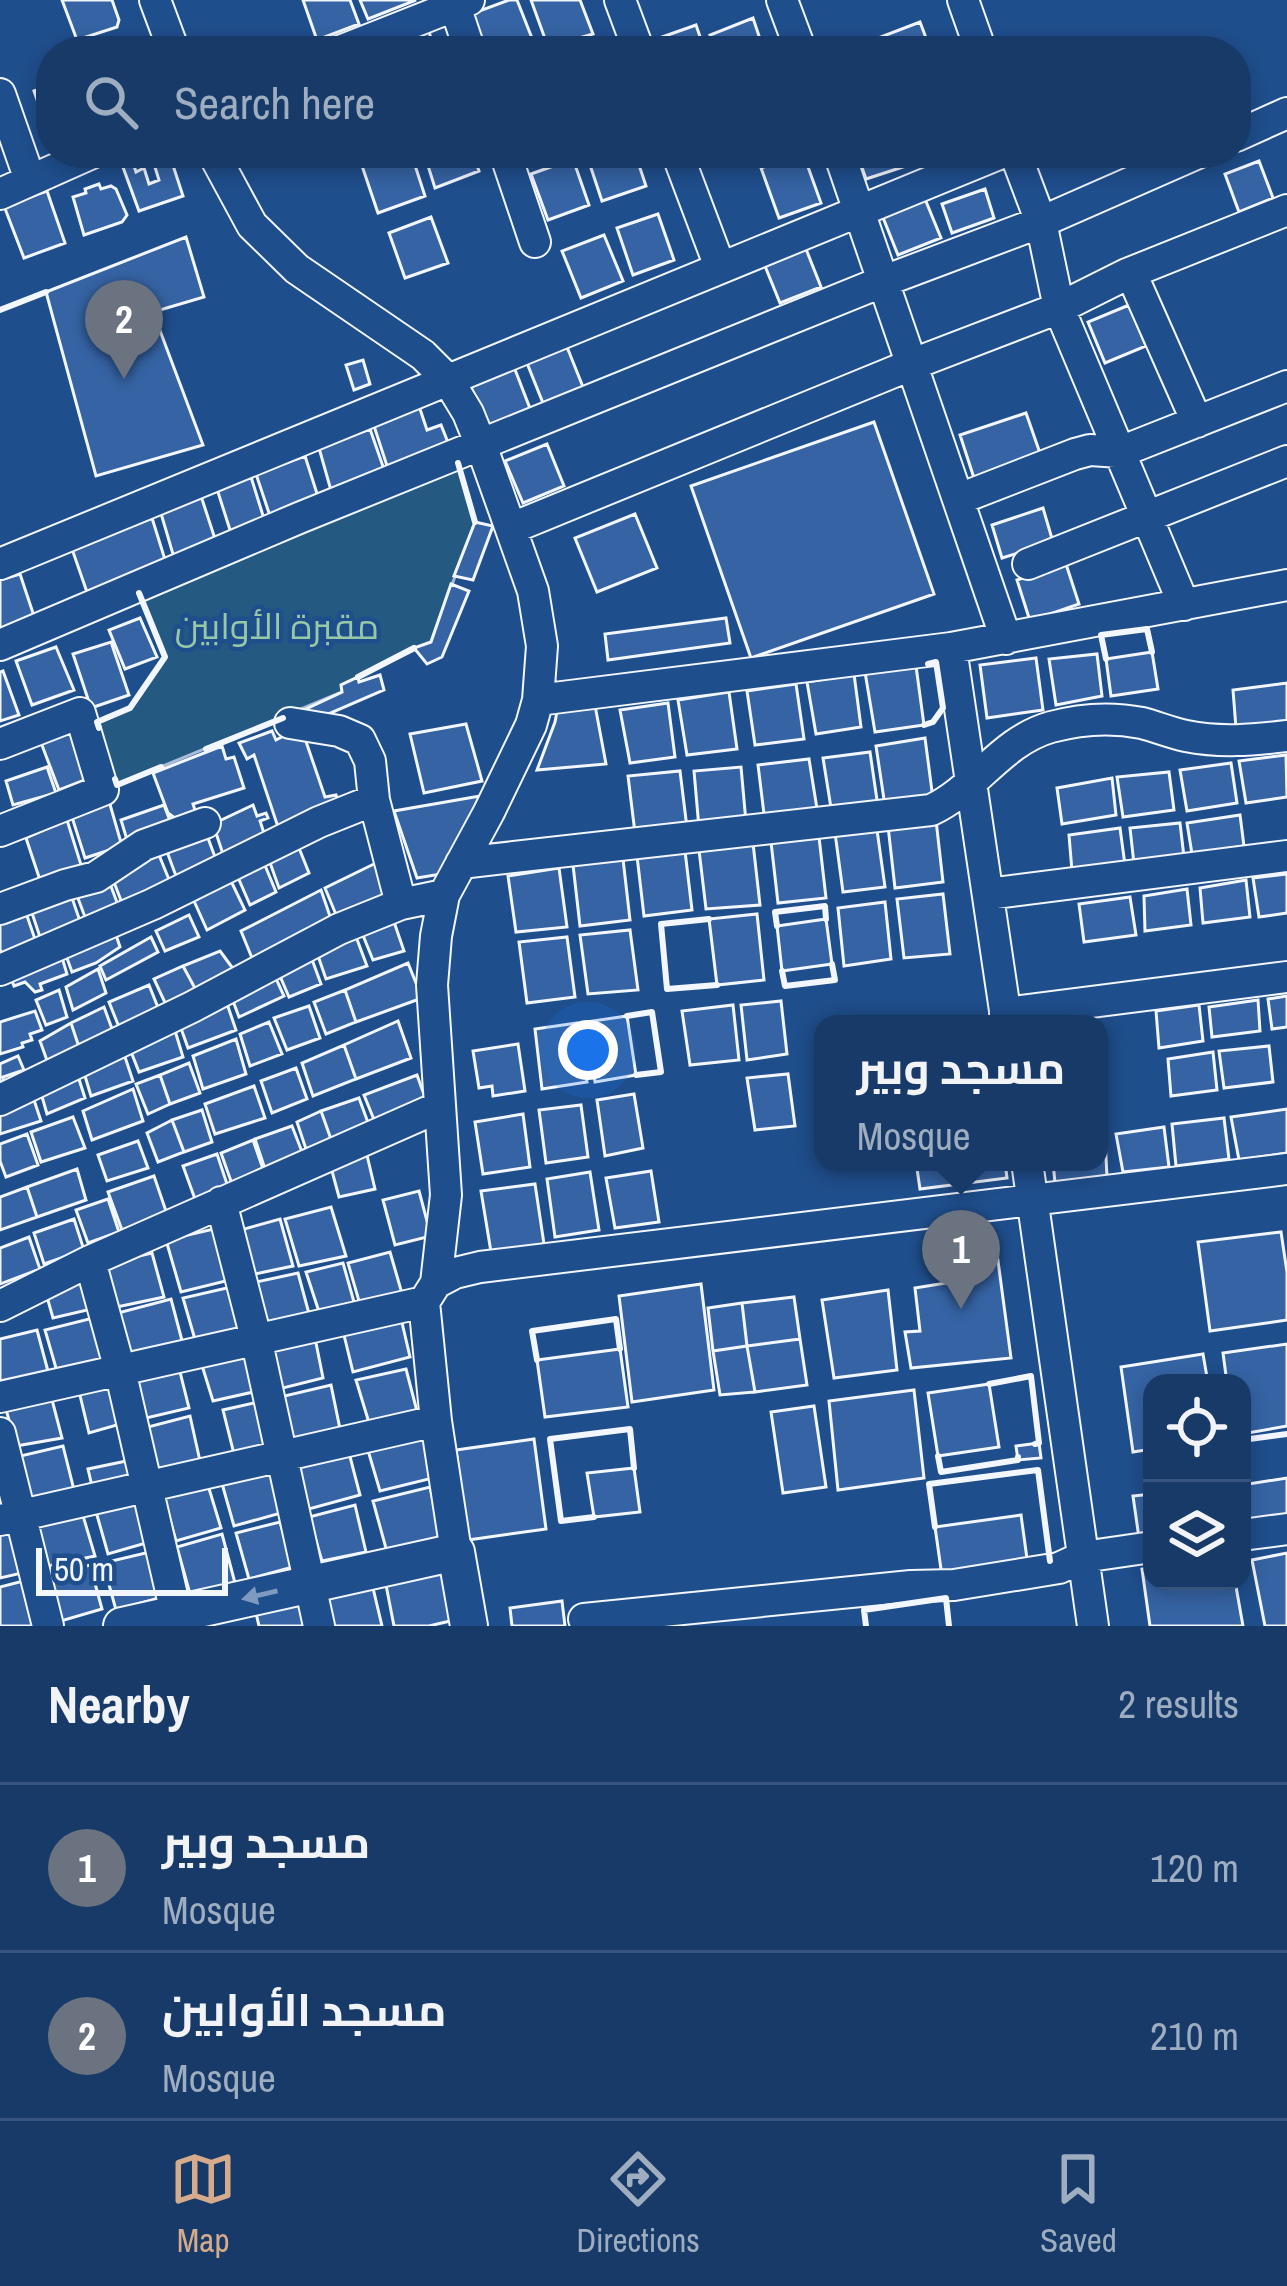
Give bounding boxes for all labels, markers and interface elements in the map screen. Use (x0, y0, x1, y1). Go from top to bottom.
search box (36, 36, 1251, 168)
icon: search (78, 69, 144, 135)
text: Search here (174, 72, 375, 133)
pin: 2 (85, 280, 163, 379)
park label: مقبرة الأوابين (175, 602, 379, 650)
popup (814, 1015, 1108, 1171)
your location (558, 1020, 618, 1080)
text: مسجد وبير (857, 1037, 1065, 1098)
text: Mosque (857, 1110, 971, 1162)
pin: 1 (922, 1210, 1000, 1309)
map controls (1143, 1374, 1251, 1590)
button: locate (1143, 1374, 1251, 1482)
button: layers (1143, 1482, 1251, 1590)
scale bar (36, 1542, 228, 1595)
text: 50 m (54, 1547, 114, 1591)
one-way arrow (241, 1586, 278, 1605)
text: Nearby (48, 1670, 190, 1739)
text: 2 results (1118, 1678, 1239, 1730)
text: مسجد وبير (162, 1811, 370, 1872)
text: 1 (78, 1842, 96, 1894)
text: 120 m (1150, 1842, 1239, 1894)
text: Mosque (162, 1884, 276, 1936)
text: مسجد الأوابين (162, 1979, 446, 2040)
text: 2 (78, 2010, 96, 2062)
text: 210 m (1150, 2010, 1239, 2062)
text: Mosque (162, 2052, 276, 2104)
tab: Map (170, 2146, 236, 2262)
tab: Directions (576, 2146, 700, 2262)
tab: Saved (1040, 2146, 1117, 2262)

